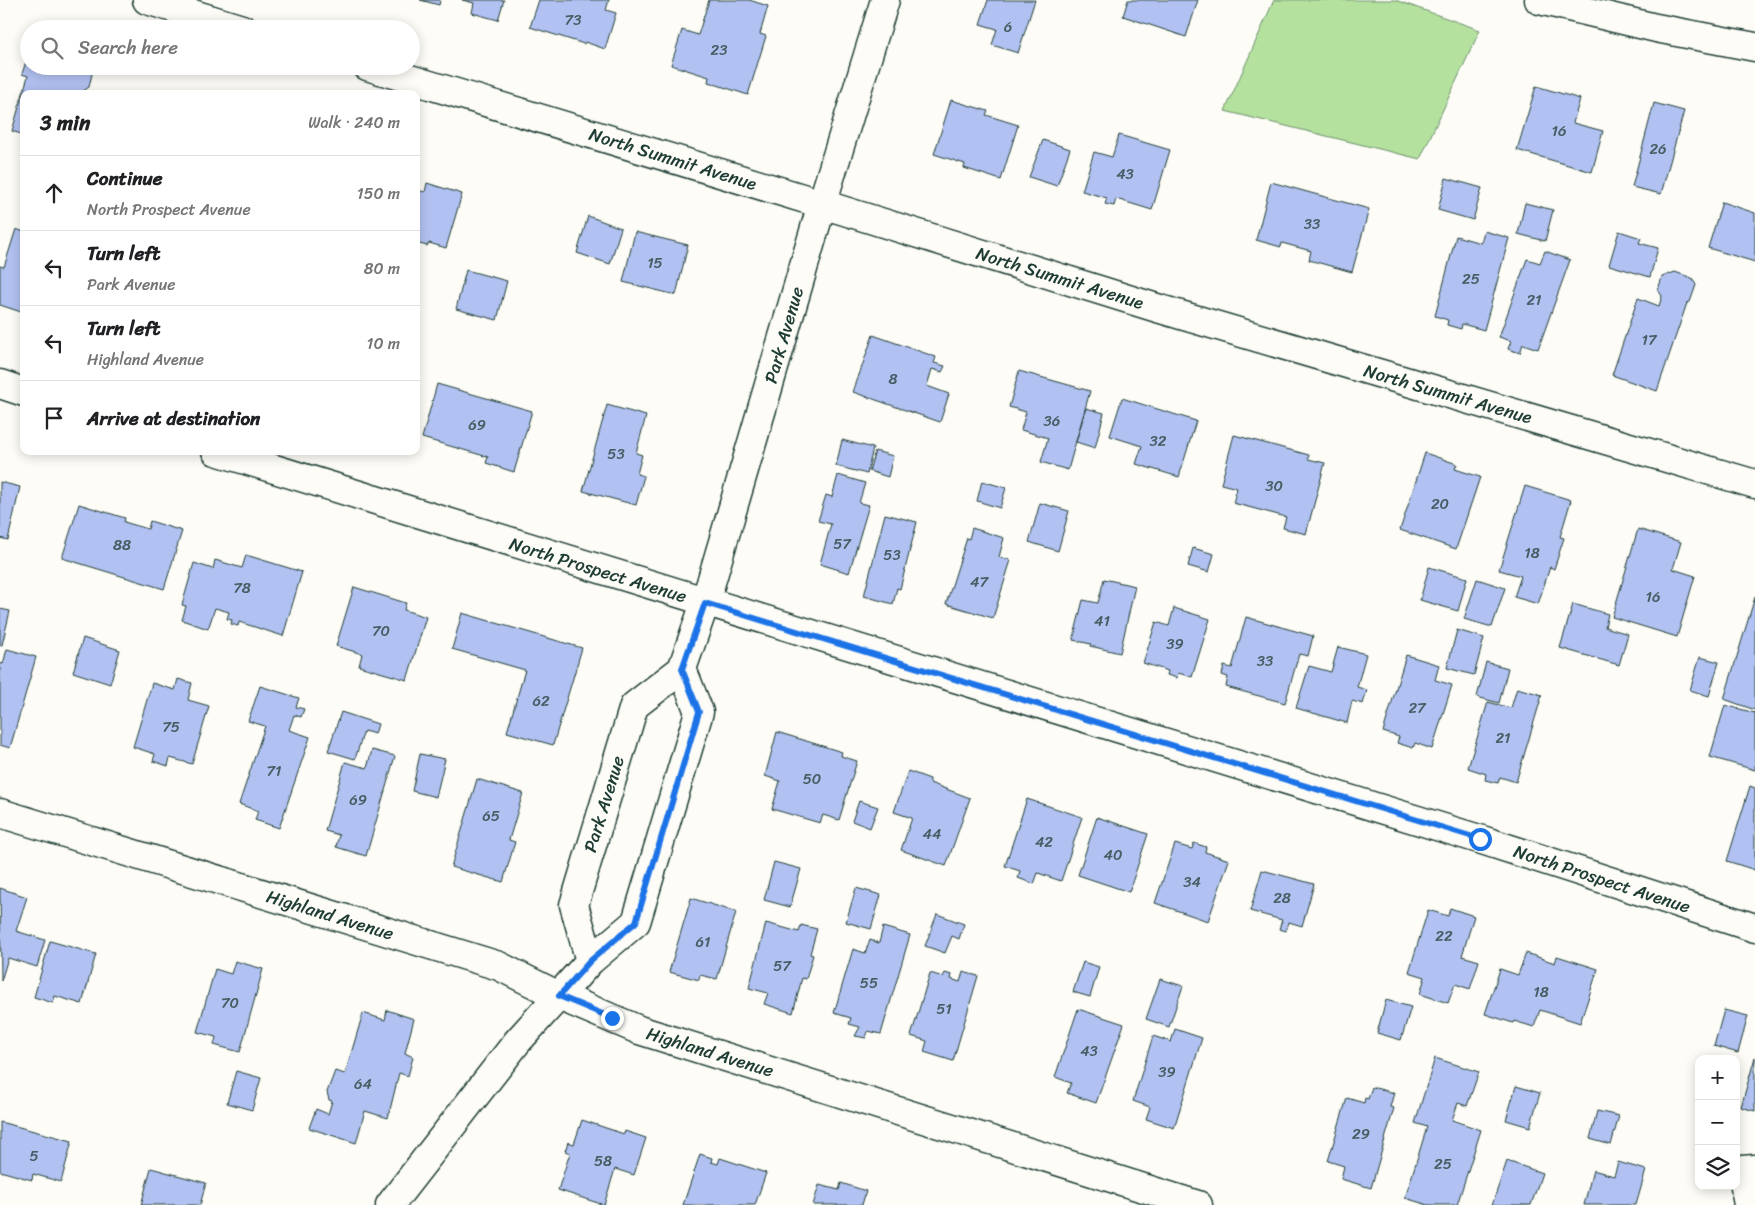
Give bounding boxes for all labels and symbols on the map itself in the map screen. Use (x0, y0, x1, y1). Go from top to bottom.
house number: 73 (565, 7, 581, 33)
house number: 6 (1004, 14, 1012, 40)
house number: 23 (711, 37, 727, 63)
street label: North Summit Avenue (585, 118, 761, 200)
house number: 16 (1552, 118, 1566, 144)
house number: 26 (1649, 136, 1667, 162)
house number: 43 (1116, 161, 1134, 187)
house number: 33 (1304, 211, 1320, 237)
street label: North Summit Avenue (972, 237, 1148, 319)
house number: 15 (647, 250, 663, 276)
house number: 25 (1462, 266, 1480, 292)
street label: Park Avenue (755, 283, 813, 387)
house number: 21 (1526, 287, 1542, 313)
house number: 17 (1641, 327, 1658, 353)
street label: North Summit Avenue (1360, 355, 1536, 433)
house number: 8 (888, 366, 898, 392)
house number: 36 (1044, 408, 1060, 434)
house number: 69 (468, 412, 486, 438)
house number: 32 (1150, 428, 1167, 454)
house number: 53 (607, 441, 625, 467)
house number: 30 (1265, 473, 1283, 499)
house number: 20 (1431, 491, 1449, 517)
street label: North Prospect Avenue (505, 528, 691, 612)
house number: 57 (833, 531, 852, 557)
house number: 88 (113, 532, 131, 558)
house number: 18 (1524, 540, 1540, 566)
house number: 53 (883, 542, 901, 568)
house number: 47 (970, 569, 989, 595)
house number: 78 (233, 575, 251, 601)
house number: 16 (1646, 584, 1660, 610)
house number: 41 (1094, 608, 1110, 634)
house number: 70 (372, 618, 390, 644)
house number: 39 (1166, 631, 1184, 657)
house number: 33 (1257, 648, 1273, 674)
house number: 62 (532, 688, 550, 714)
house number: 27 (1408, 695, 1427, 721)
house number: 75 (162, 714, 180, 740)
house number: 21 (1495, 725, 1511, 751)
street label: Park Avenue (574, 752, 634, 856)
house number: 71 (266, 758, 282, 784)
house number: 50 (803, 766, 821, 792)
house number: 69 (349, 787, 367, 813)
house number: 65 (482, 803, 500, 829)
house number: 44 (923, 821, 941, 847)
route start (1469, 828, 1492, 851)
house number: 42 (1035, 829, 1053, 855)
street label: North Prospect Avenue (1510, 835, 1694, 923)
house number: 40 (1104, 842, 1122, 868)
house number: 34 (1183, 869, 1201, 895)
street label: Highland Avenue (262, 880, 398, 950)
house number: 28 (1273, 885, 1291, 911)
house number: 22 (1435, 923, 1453, 949)
house number: 61 (696, 929, 710, 955)
house number: 57 (773, 953, 792, 979)
house number: 55 (860, 970, 878, 996)
house number: 18 (1533, 979, 1549, 1005)
house number: 70 (221, 990, 239, 1016)
house number: 51 (936, 996, 952, 1022)
route end (601, 1007, 624, 1030)
street label: Highland Avenue (642, 1017, 778, 1087)
house number: 43 (1080, 1038, 1098, 1064)
house number: 39 (1158, 1059, 1176, 1085)
house number: 64 (354, 1071, 372, 1097)
house number: 29 (1352, 1121, 1370, 1147)
house number: 5 (29, 1143, 39, 1169)
house number: 58 (594, 1148, 612, 1174)
house number: 25 (1434, 1151, 1452, 1177)

